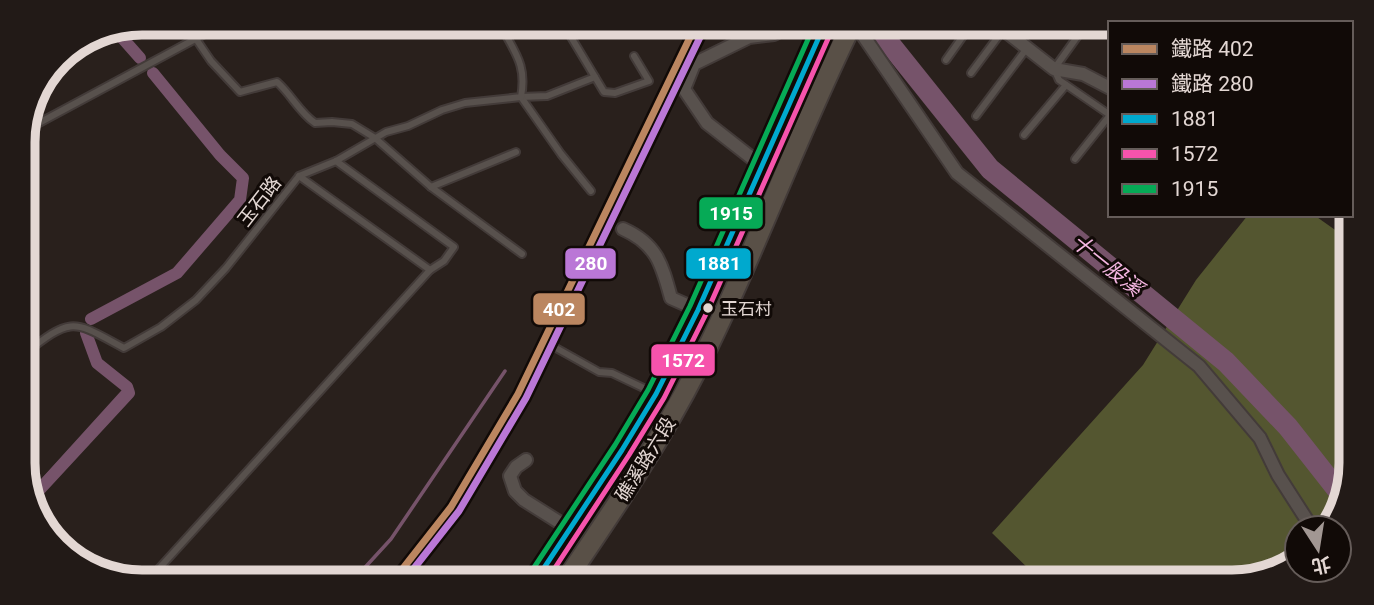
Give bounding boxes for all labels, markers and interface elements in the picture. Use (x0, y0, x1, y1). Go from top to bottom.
legend (1108, 21, 1353, 217)
text: 鐵路 402 (1171, 37, 1254, 61)
text: 鐵路 280 (1171, 72, 1254, 96)
text: 1881 (1171, 107, 1218, 131)
text: 1572 (1171, 142, 1218, 166)
street label: 玉石路 (233, 172, 286, 231)
text: 1915 (1171, 177, 1218, 201)
line badge: 1915 (698, 196, 764, 230)
text: 1915 (709, 202, 753, 225)
water label: 十一股溪 (1067, 229, 1150, 303)
line badge: 280 (564, 247, 617, 280)
line badge: 1881 (685, 247, 752, 280)
text: 280 (575, 252, 607, 275)
text: 1881 (697, 252, 741, 275)
line badge: 402 (532, 292, 586, 326)
text: 402 (543, 298, 575, 321)
place label: 玉石村 (721, 299, 772, 319)
marker: 玉石村 (701, 301, 715, 315)
line badge: 1572 (650, 343, 716, 377)
text: 1572 (661, 349, 705, 372)
street label: 礁溪路六段 (610, 413, 680, 506)
north arrow (1283, 514, 1353, 584)
text: 北 (1310, 552, 1333, 578)

